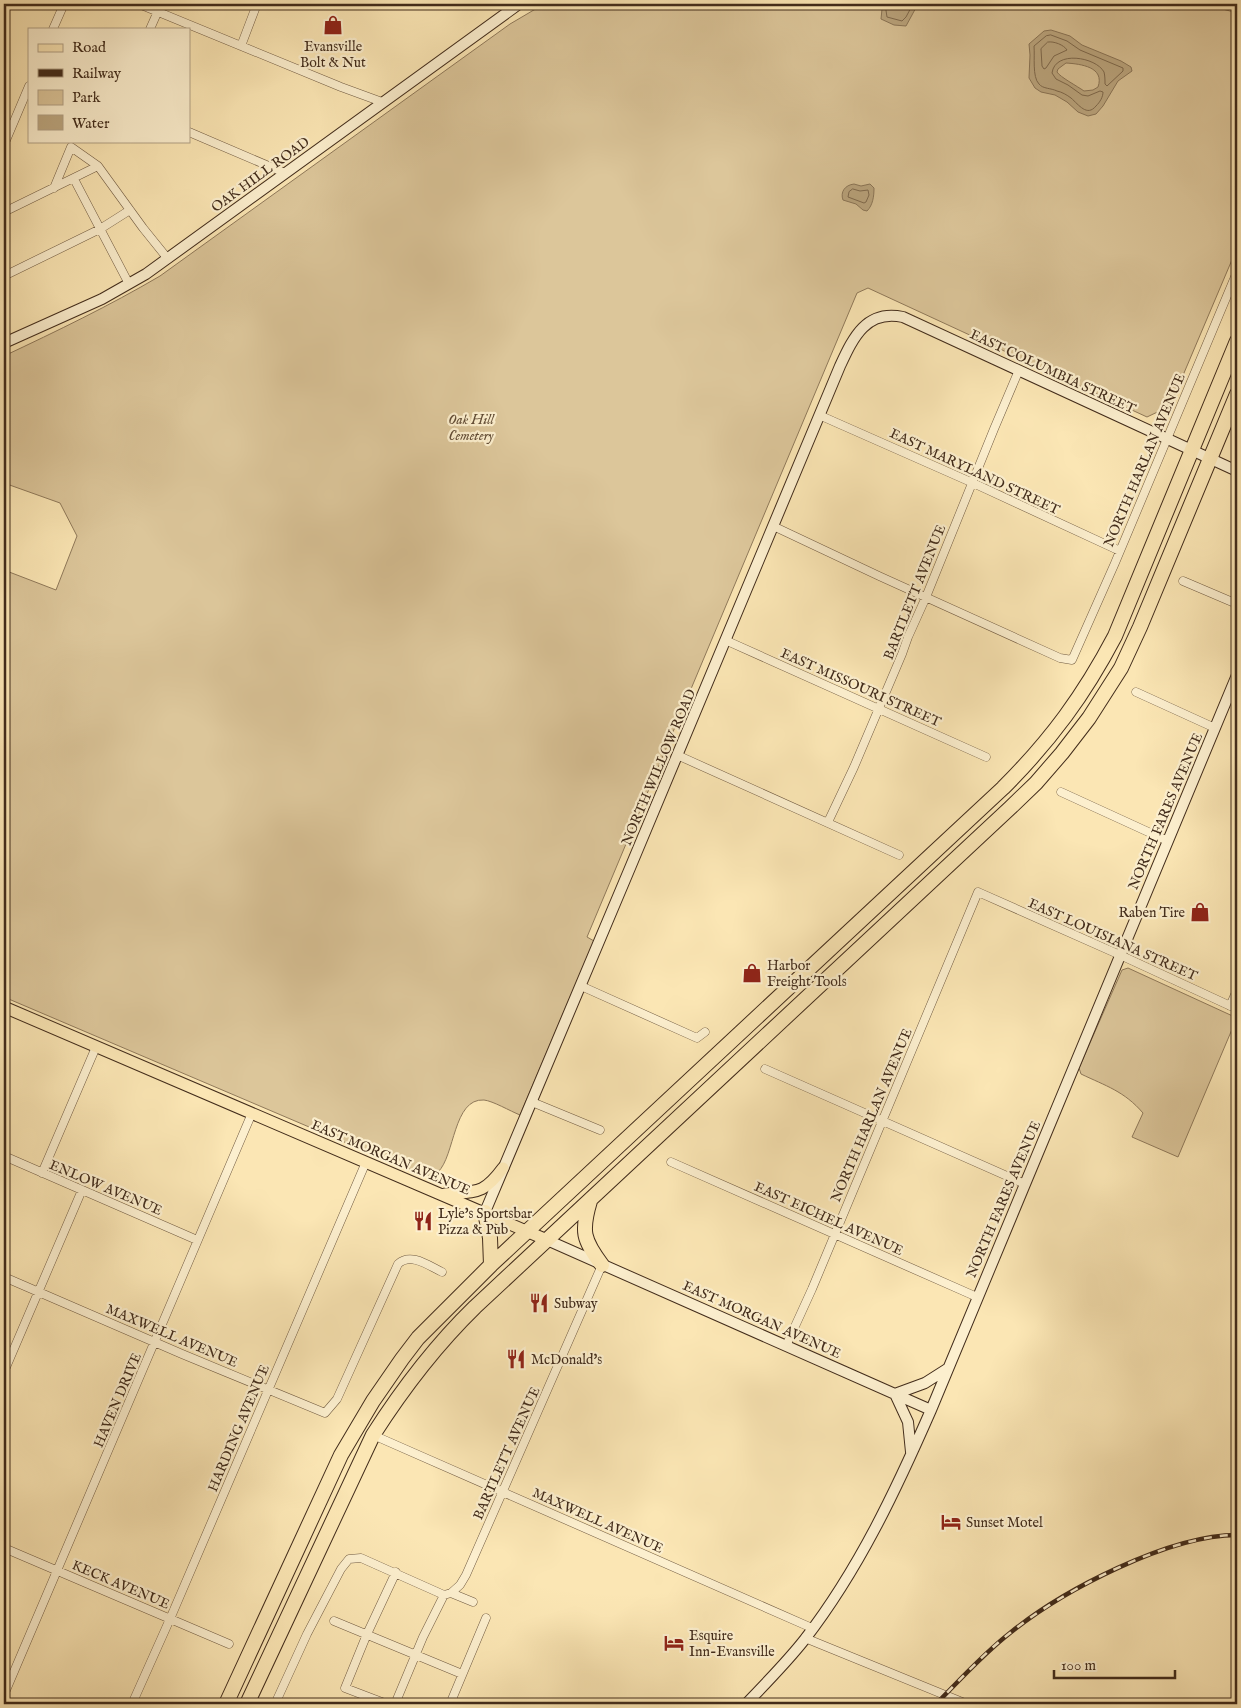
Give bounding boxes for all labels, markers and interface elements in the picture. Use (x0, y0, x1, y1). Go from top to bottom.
shop icon: Evansville Bolt & Nut (322, 14, 344, 36)
legend (28, 28, 190, 142)
text: Road (72, 38, 107, 57)
place label: Evansville Bolt & Nut (300, 38, 366, 72)
text: Railway (72, 64, 122, 83)
text: Park (72, 88, 102, 107)
text: Water (72, 114, 110, 133)
street label: OAK HILL ROAD (208, 133, 313, 217)
street label: EAST COLUMBIA STREET (967, 326, 1139, 419)
street label: NORTH HARLAN AVENUE (1100, 371, 1190, 550)
park label: Oak Hill Cemetery (448, 411, 496, 445)
street label: EAST MARYLAND STREET (887, 424, 1063, 520)
street label: BARTLETT AVENUE (880, 522, 950, 663)
street label: EAST MISSOURI STREET (778, 644, 944, 732)
street label: NORTH WILLOW ROAD (618, 686, 700, 848)
street label: NORTH FARES AVENUE (1125, 730, 1207, 893)
street label: EAST LOUISIANA STREET (1025, 894, 1201, 986)
shop icon: Raben Tire (1189, 901, 1211, 923)
place label: Raben Tire (1118, 904, 1186, 922)
place label: Harbor Freight Tools (767, 957, 847, 991)
shop icon: Harbor Freight Tools (741, 962, 763, 984)
street label: NORTH HARLAN AVENUE (827, 1026, 917, 1205)
street label: EAST MORGAN AVENUE (308, 1116, 473, 1200)
street label: NORTH FARES AVENUE (963, 1118, 1045, 1281)
street label: ENLOW AVENUE (46, 1156, 165, 1220)
street label: EAST EICHEL AVENUE (751, 1178, 906, 1260)
place label: Lyle's Sportsbar Pizza & Pub (438, 1205, 532, 1239)
restaurant icon: Lyle's Sportsbar Pizza & Pub (412, 1210, 434, 1232)
street label: EAST MORGAN AVENUE (680, 1277, 844, 1363)
restaurant icon: Subway (528, 1292, 550, 1314)
place label: Subway (554, 1295, 598, 1313)
street label: MAXWELL AVENUE (103, 1300, 240, 1372)
restaurant icon: McDonald's (505, 1348, 527, 1370)
street label: HAVEN DRIVE (90, 1350, 146, 1451)
place label: McDonald's (531, 1351, 602, 1369)
street label: HARDING AVENUE (204, 1362, 274, 1495)
street label: BARTLETT AVENUE (469, 1384, 545, 1523)
street label: MAXWELL AVENUE (529, 1484, 666, 1558)
hotel icon: Sunset Motel (940, 1511, 962, 1533)
place label: Sunset Motel (966, 1514, 1043, 1532)
street label: KECK AVENUE (69, 1556, 172, 1614)
place label: Esquire Inn-Evansville (689, 1627, 775, 1661)
hotel icon: Esquire Inn-Evansville (663, 1632, 685, 1654)
scale bar (1054, 1648, 1175, 1680)
text: 100 m (1061, 1656, 1097, 1675)

